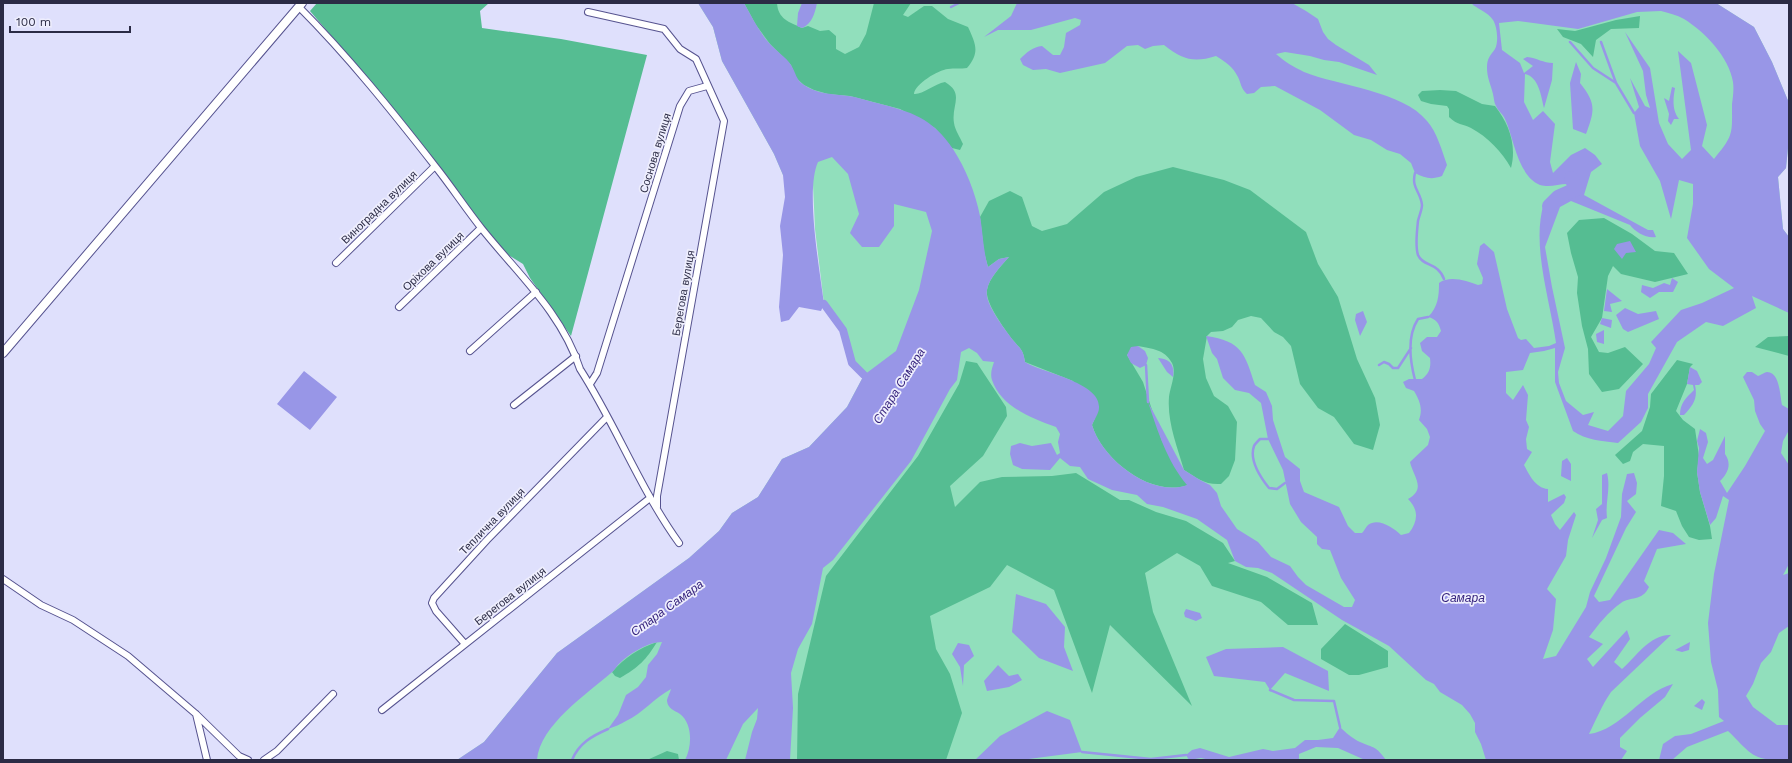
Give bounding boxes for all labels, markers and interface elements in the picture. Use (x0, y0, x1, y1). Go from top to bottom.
scale bar (10, 8, 130, 34)
text: 100 m (16, 15, 51, 29)
street label: Соснова вулиця (637, 112, 674, 195)
street label: Виноградна вулиця (339, 168, 420, 247)
street label: Оріхова вулиця (400, 229, 467, 294)
street label: Берегова вулиця (670, 249, 697, 337)
water label: Стара Самара (870, 345, 928, 426)
street label: Теплична вулиця (457, 485, 528, 558)
street label: Берегова вулиця (472, 565, 549, 628)
water label: Стара Самара (628, 577, 706, 639)
water label: Самара (1441, 591, 1485, 605)

